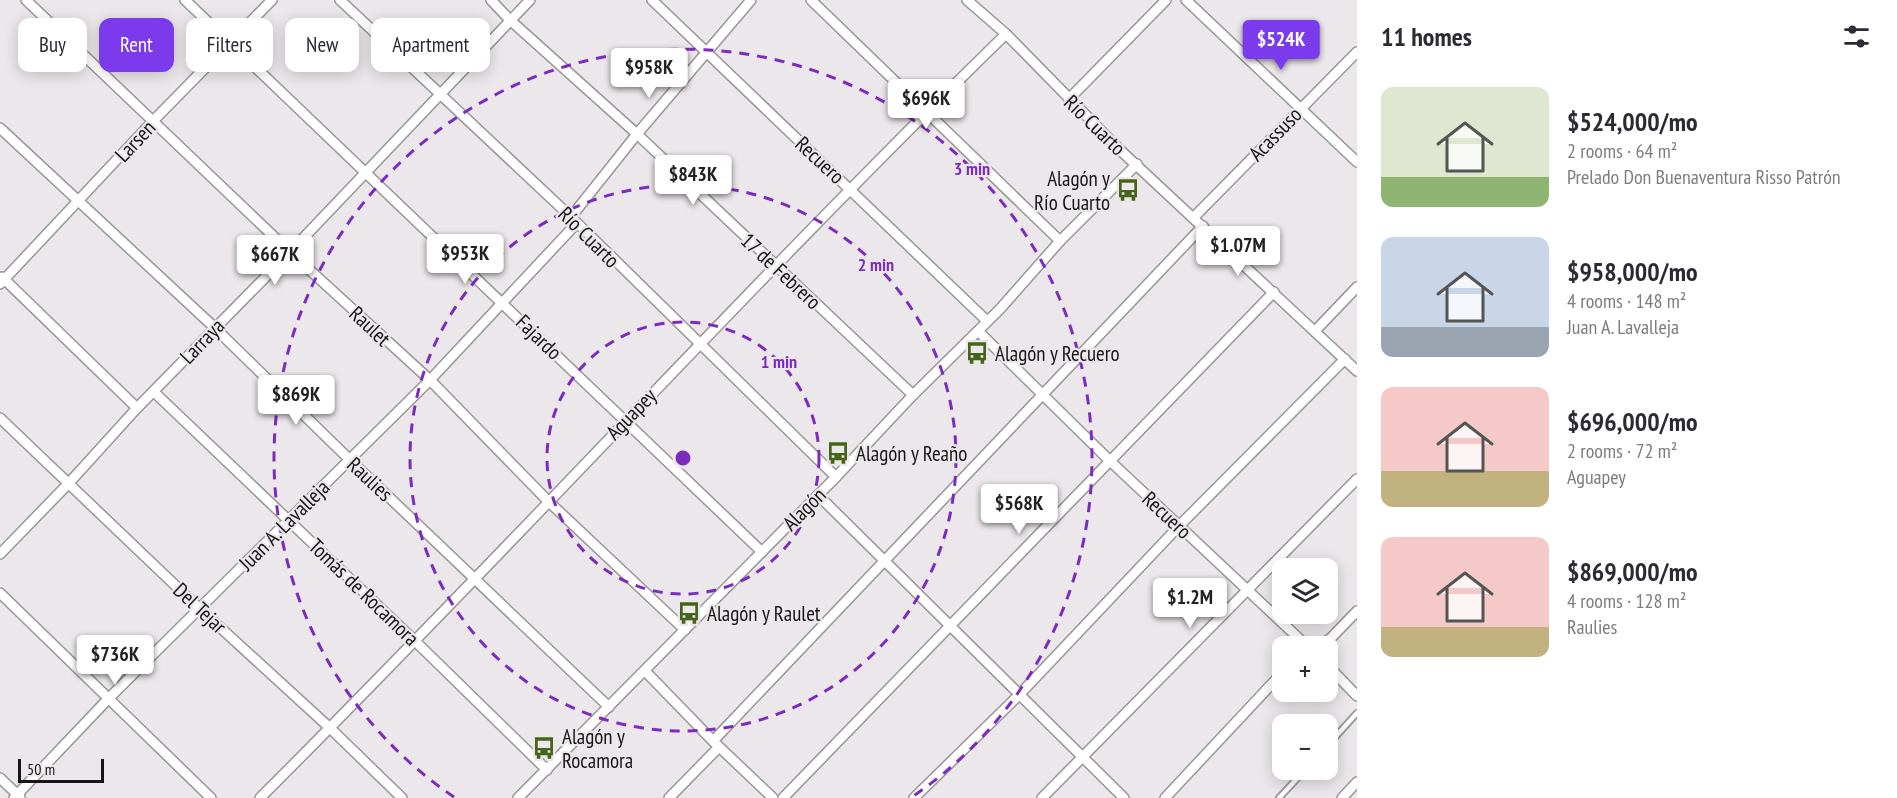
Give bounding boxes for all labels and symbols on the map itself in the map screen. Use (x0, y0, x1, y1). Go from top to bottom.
pin: $524K (1239, 20, 1323, 71)
pin: $958K (607, 48, 691, 99)
pin: $696K (884, 79, 968, 130)
street label: Río Cuarto (1058, 89, 1132, 161)
street label: Acassuso (1243, 101, 1307, 167)
street label: Larsen (109, 114, 161, 168)
street label: Recuero (790, 130, 850, 190)
pin: $843K (651, 155, 735, 206)
text: 3 min (954, 157, 990, 180)
place label: Alagón y Río Cuarto (1034, 165, 1110, 216)
bus stop icon: Alagón y Río Cuarto (1115, 177, 1141, 203)
street label: Río Cuarto (553, 201, 625, 273)
pin: $1.07M (1189, 226, 1287, 277)
street label: 17 de Febrero (735, 227, 827, 315)
pin: $953K (423, 234, 507, 285)
pin: $667K (233, 235, 317, 286)
text: 2 min (858, 253, 894, 276)
street label: Raulet (344, 300, 397, 352)
street label: Fajardo (510, 309, 568, 365)
street label: Larraya (174, 313, 230, 369)
bus stop icon: Alagón y Recuero (964, 340, 990, 366)
place label: Alagón y Recuero (995, 340, 1120, 367)
text: 1 min (761, 350, 797, 373)
pin: $869K (254, 375, 338, 426)
street label: Aguapey (600, 382, 662, 446)
bus stop icon: Alagón y Reaño (825, 440, 851, 466)
place label: Alagón y Reaño (856, 440, 967, 467)
centre of rings (673, 448, 693, 468)
street label: Raulies (341, 451, 399, 507)
street label: Juan A. Lavalleja (232, 474, 335, 577)
street label: Alagón (777, 482, 831, 536)
pin: $568K (977, 484, 1061, 535)
street label: Recuero (1137, 485, 1197, 545)
street label: Tomás de Rocamora (303, 533, 425, 651)
street label: Del Tejar (168, 577, 232, 640)
pin: $1.2M (1148, 578, 1232, 629)
bus stop icon: Alagón y Raulet (676, 600, 702, 626)
place label: Alagón y Raulet (707, 600, 821, 627)
pin: $736K (73, 635, 157, 686)
place label: Alagón y Rocamora (562, 723, 633, 774)
bus stop icon: Alagón y Rocamora (531, 735, 557, 761)
scale bar (18, 756, 104, 784)

